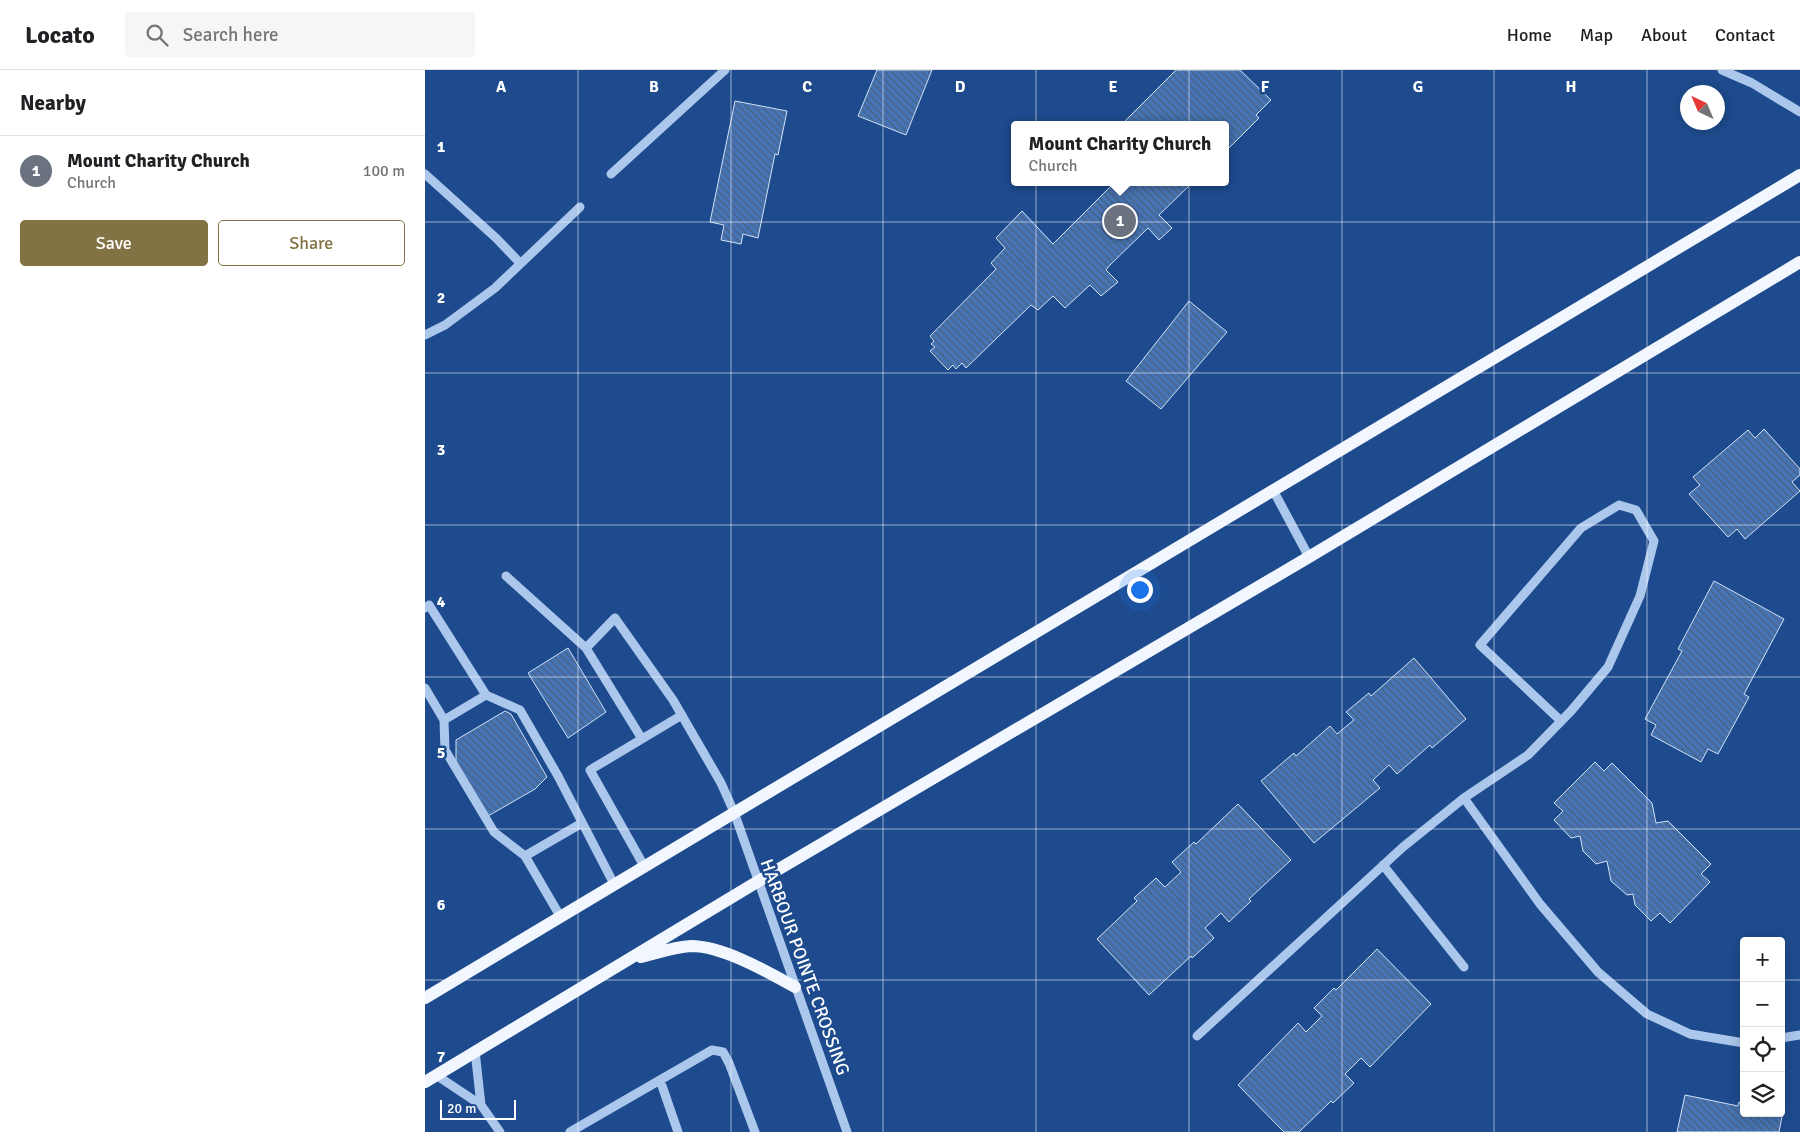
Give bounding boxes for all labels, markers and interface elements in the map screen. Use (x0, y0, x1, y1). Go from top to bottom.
search box (125, 12, 475, 57)
text: Locato (25, 20, 95, 50)
icon: search (143, 21, 171, 49)
text: Search here (183, 23, 279, 47)
text: Home (1507, 24, 1552, 46)
text: Map (1580, 24, 1613, 46)
text: About (1641, 24, 1687, 46)
text: Contact (1715, 24, 1775, 46)
text: A (496, 77, 507, 97)
text: B (649, 77, 659, 97)
text: C (802, 77, 812, 97)
text: D (955, 77, 966, 97)
text: E (1108, 77, 1118, 97)
text: F (1261, 77, 1270, 97)
text: G (1413, 77, 1423, 97)
text: H (1566, 77, 1576, 97)
north arrow (1680, 85, 1725, 130)
text: Nearby (20, 90, 86, 116)
popup (1011, 121, 1229, 186)
text: Mount Charity Church (1029, 132, 1211, 156)
text: 1 (437, 137, 446, 157)
text: Mount Charity Church (67, 149, 250, 173)
text: Church (1029, 156, 1078, 176)
text: 1 (32, 161, 40, 181)
text: 100 m (363, 161, 405, 181)
text: Church (67, 173, 116, 193)
pin: 1 (1104, 202, 1136, 240)
button: Save (20, 220, 208, 266)
button: Share (218, 220, 405, 266)
text: 2 (437, 288, 445, 308)
text: 3 (437, 440, 445, 460)
your location (1127, 577, 1153, 603)
text: 4 (437, 592, 446, 612)
text: 5 (437, 743, 445, 763)
street label: HARBOUR POINTE CROSSING (756, 856, 854, 1078)
text: 6 (437, 895, 446, 915)
map controls (1740, 937, 1785, 1117)
button: + (1740, 937, 1785, 982)
button: − (1740, 982, 1785, 1027)
button: locate (1740, 1027, 1785, 1072)
text: 7 (437, 1047, 446, 1067)
button: layers (1740, 1072, 1785, 1117)
scale bar (440, 1097, 516, 1120)
text: 20 m (447, 1100, 476, 1117)

